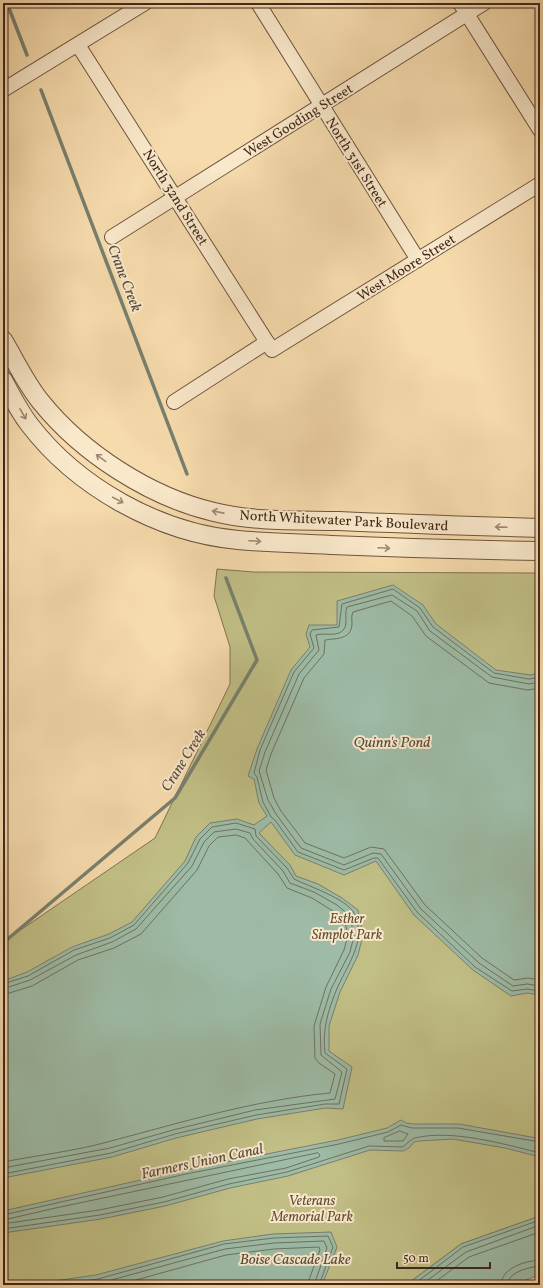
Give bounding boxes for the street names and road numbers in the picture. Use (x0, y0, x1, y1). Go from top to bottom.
street label: West Gooding Street (241, 80, 357, 163)
street label: North 31st Street (320, 114, 391, 211)
street label: North 32nd Street (137, 146, 212, 250)
street label: West Moore Street (354, 230, 460, 306)
street label: North Whitewater Park Boulevard (239, 507, 449, 536)

